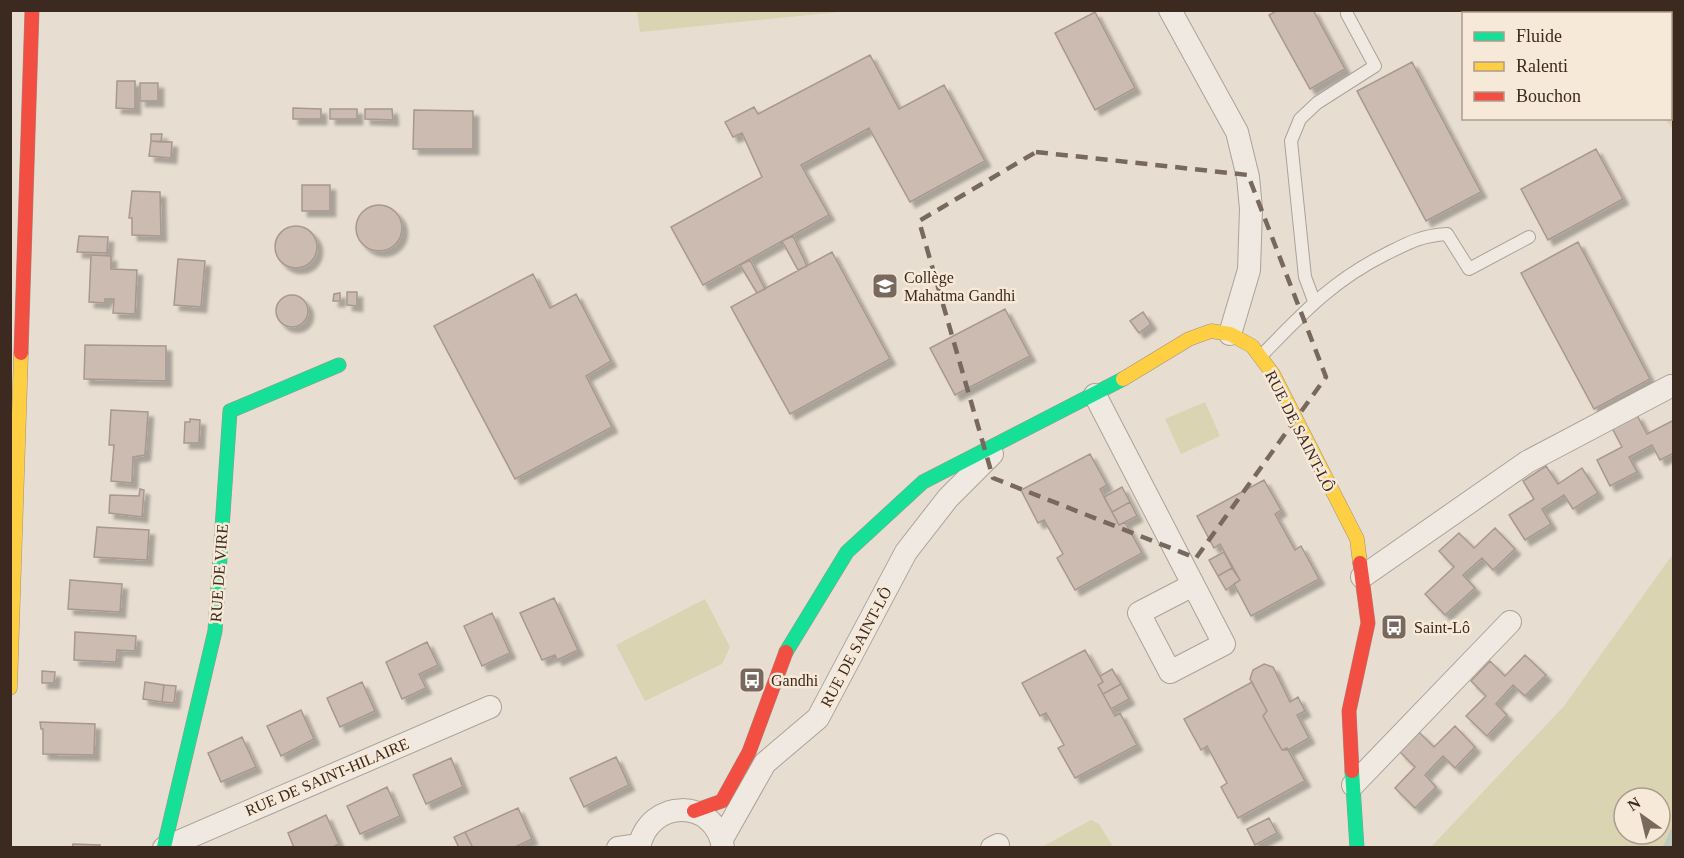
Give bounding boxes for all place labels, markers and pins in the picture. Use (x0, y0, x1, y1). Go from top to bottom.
place label: Collège Mahatma Gandhi (904, 269, 1016, 304)
school or university icon: Collège Mahatma Gandhi (870, 271, 900, 301)
bus stop icon: Saint-Lô (1379, 612, 1409, 642)
place label: Saint-Lô (1414, 619, 1470, 636)
bus stop icon: Gandhi (737, 665, 767, 695)
place label: Gandhi (771, 672, 819, 689)

